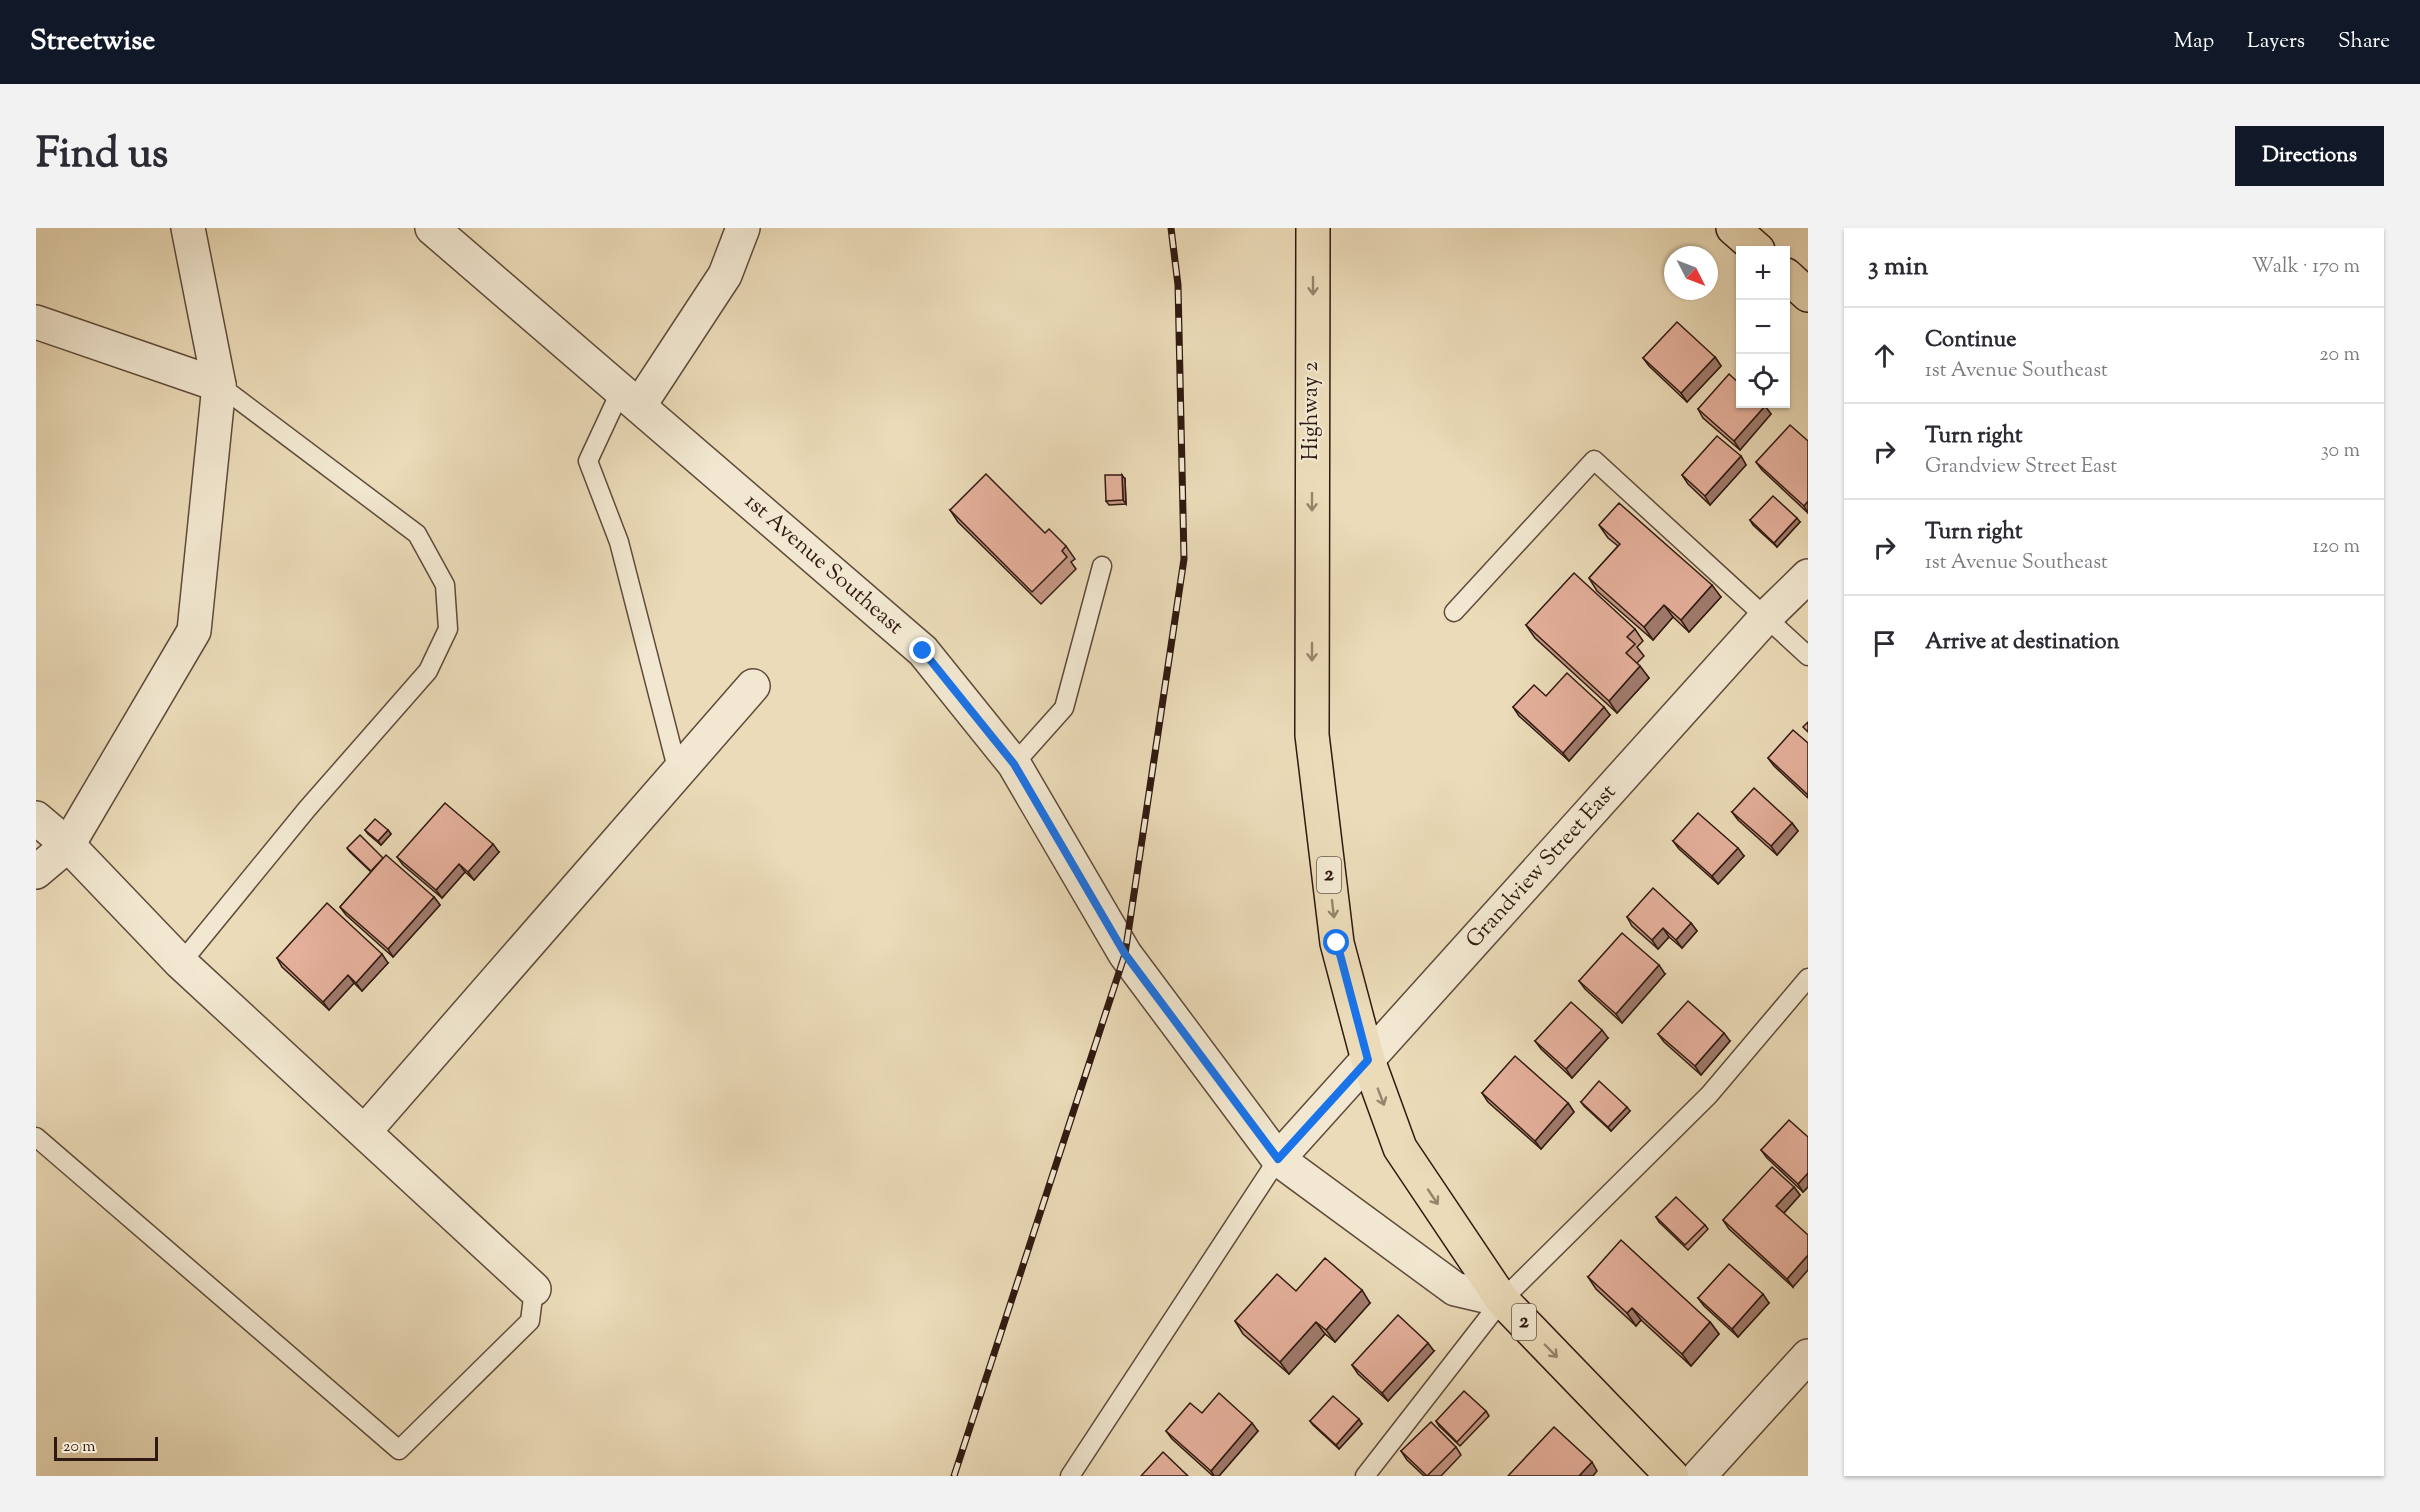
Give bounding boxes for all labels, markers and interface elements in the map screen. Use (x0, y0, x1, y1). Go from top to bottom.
text: Streetwise (30, 22, 155, 62)
text: Map (2174, 27, 2214, 57)
text: Layers (2247, 27, 2305, 57)
text: Share (2338, 27, 2390, 57)
text: Find us (36, 126, 168, 186)
button: Directions (2235, 126, 2384, 186)
north arrow (1664, 246, 1718, 300)
map controls (1736, 246, 1790, 408)
button: + (1736, 246, 1790, 300)
text: 3 min (1868, 249, 1928, 286)
text: Walk · 170 m (2252, 253, 2360, 282)
one-way arrow (1307, 276, 1319, 296)
button: − (1736, 300, 1790, 354)
text: Continue (1925, 325, 2016, 357)
icon: ahead (1868, 339, 1901, 372)
text: 20 m (2319, 341, 2360, 370)
button: locate (1736, 354, 1790, 408)
text: 1st Avenue Southeast (1925, 357, 2108, 386)
street label: Highway 2 (1296, 361, 1328, 461)
text: Turn right (1925, 421, 2022, 453)
icon: right (1868, 435, 1901, 468)
text: 30 m (2321, 437, 2360, 466)
text: Grandview Street East (1925, 453, 2117, 482)
street label: 1st Avenue Southeast (737, 487, 910, 643)
one-way arrow (1306, 492, 1318, 512)
text: Turn right (1925, 517, 2022, 549)
icon: right (1868, 531, 1901, 564)
text: 120 m (2312, 533, 2360, 562)
text: 1st Avenue Southeast (1925, 549, 2108, 578)
icon: arrive (1868, 627, 1901, 660)
text: Arrive at destination (1925, 627, 2120, 659)
route end (909, 637, 935, 663)
one-way arrow (1306, 641, 1318, 661)
street label: Grandview Street East (1459, 777, 1625, 956)
road number: 2 (1317, 857, 1341, 893)
one-way arrow (1327, 898, 1338, 918)
route start (1323, 929, 1349, 955)
one-way arrow (1376, 1087, 1387, 1106)
one-way arrow (1427, 1188, 1439, 1204)
road number: 2 (1512, 1304, 1536, 1340)
one-way arrow (1544, 1343, 1559, 1358)
scale bar (54, 1434, 158, 1462)
text: 20 m (63, 1436, 96, 1459)

